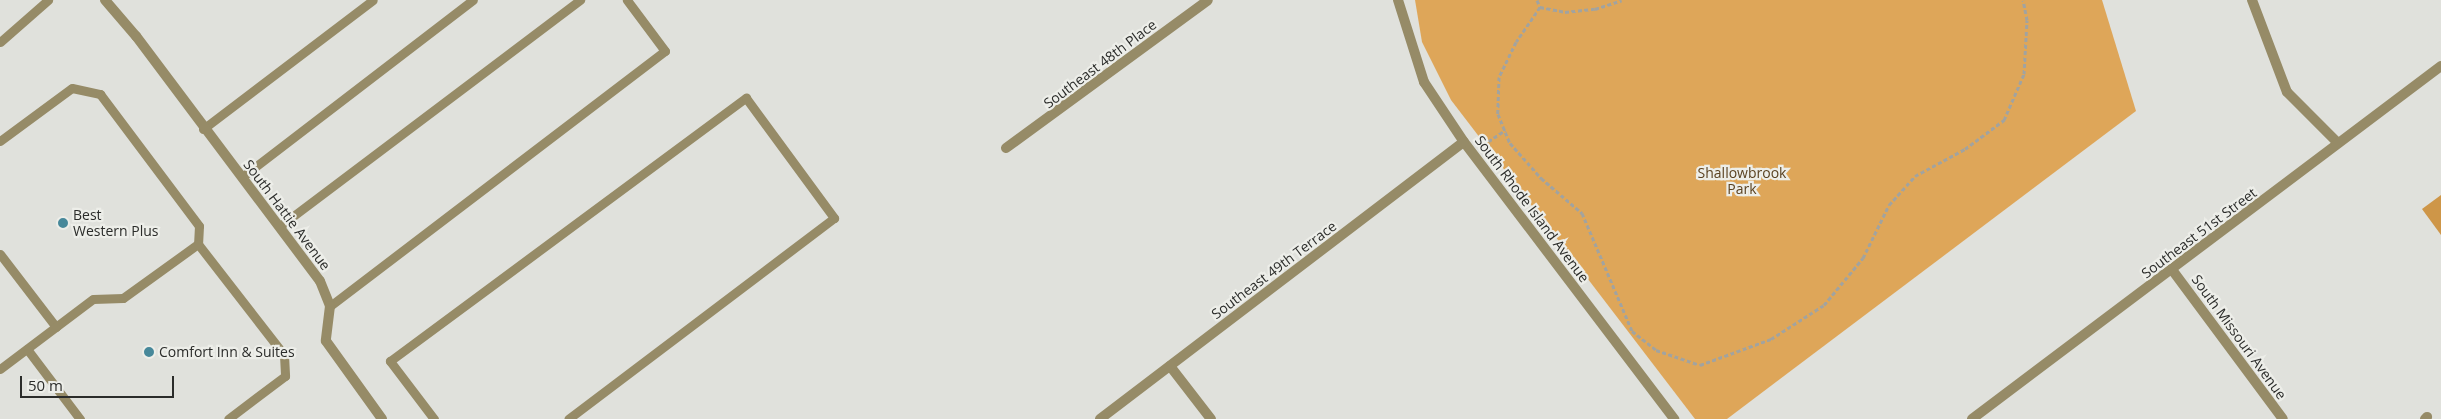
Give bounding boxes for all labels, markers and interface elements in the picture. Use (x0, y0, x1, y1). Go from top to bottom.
street label: Southeast 48th Place (1040, 16, 1160, 112)
street label: South Rhode Island Avenue (1471, 132, 1593, 286)
street label: South Hattie Avenue (240, 157, 334, 273)
park label: Shallowbrook Park (1698, 165, 1786, 198)
street label: Southeast 51st Street (2138, 184, 2260, 282)
place label: Best Western Plus (73, 207, 158, 240)
marker: Best Western Plus (57, 217, 69, 229)
street label: Southeast 49th Terrace (1208, 218, 1340, 322)
street label: South Missouri Avenue (2188, 271, 2290, 403)
place label: Comfort Inn & Suites (159, 344, 295, 360)
marker: Comfort Inn & Suites (143, 346, 155, 358)
scale bar (22, 366, 176, 398)
text: 50 m (28, 375, 63, 395)

